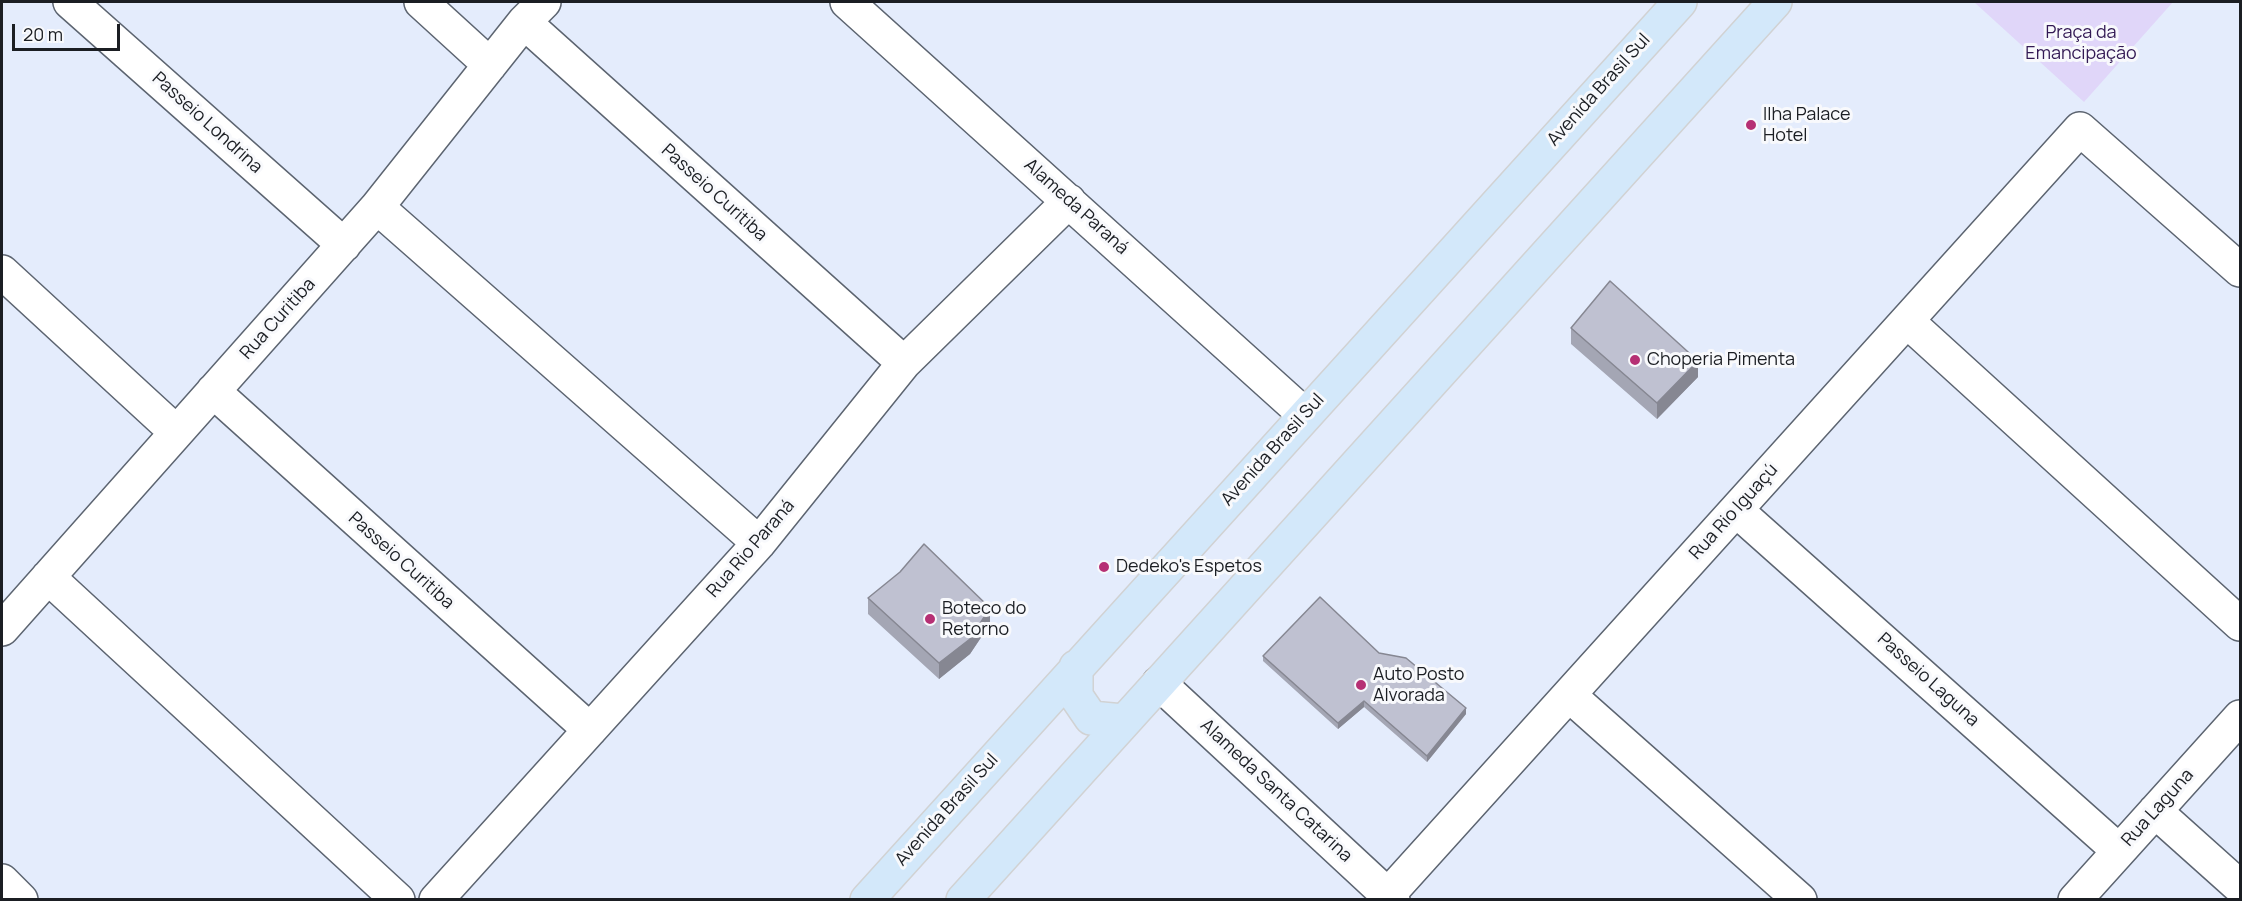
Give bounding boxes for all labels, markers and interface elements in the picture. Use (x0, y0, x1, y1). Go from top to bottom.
scale bar (15, 12, 123, 50)
text: 20 m (23, 22, 63, 46)
park label: Praça da Emancipação (2025, 22, 2137, 64)
street label: Avenida Brasil Sul (1543, 29, 1655, 151)
street label: Passeio Londrina (147, 68, 267, 178)
place label: Ilha Palace Hotel (1763, 104, 1851, 146)
marker: Ilha Palace Hotel (1744, 118, 1758, 132)
street label: Passeio Curitiba (657, 140, 771, 246)
street label: Alameda Paraná (1019, 155, 1133, 259)
street label: Rua Curitiba (236, 274, 320, 364)
place label: Choperia Pimenta (1647, 349, 1795, 371)
marker: Choperia Pimenta (1628, 353, 1642, 367)
street label: Avenida Brasil Sul (1217, 389, 1329, 511)
street label: Rua Rio Iguaçú (1685, 460, 1783, 564)
street label: Rua Rio Paraná (703, 496, 799, 602)
street label: Passeio Curitiba (344, 508, 458, 614)
place label: Dedeko's Espetos (1116, 556, 1262, 578)
marker: Dedeko's Espetos (1097, 560, 1111, 574)
place label: Boteco do Retorno (942, 598, 1026, 640)
marker: Boteco do Retorno (923, 612, 937, 626)
street label: Passeio Laguna (1873, 629, 1983, 731)
place label: Auto Posto Alvorada (1373, 664, 1465, 706)
marker: Auto Posto Alvorada (1354, 678, 1368, 692)
street label: Alameda Santa Catarina (1196, 715, 1356, 867)
street label: Avenida Brasil Sul (891, 749, 1003, 871)
street label: Rua Laguna (2118, 765, 2198, 851)

